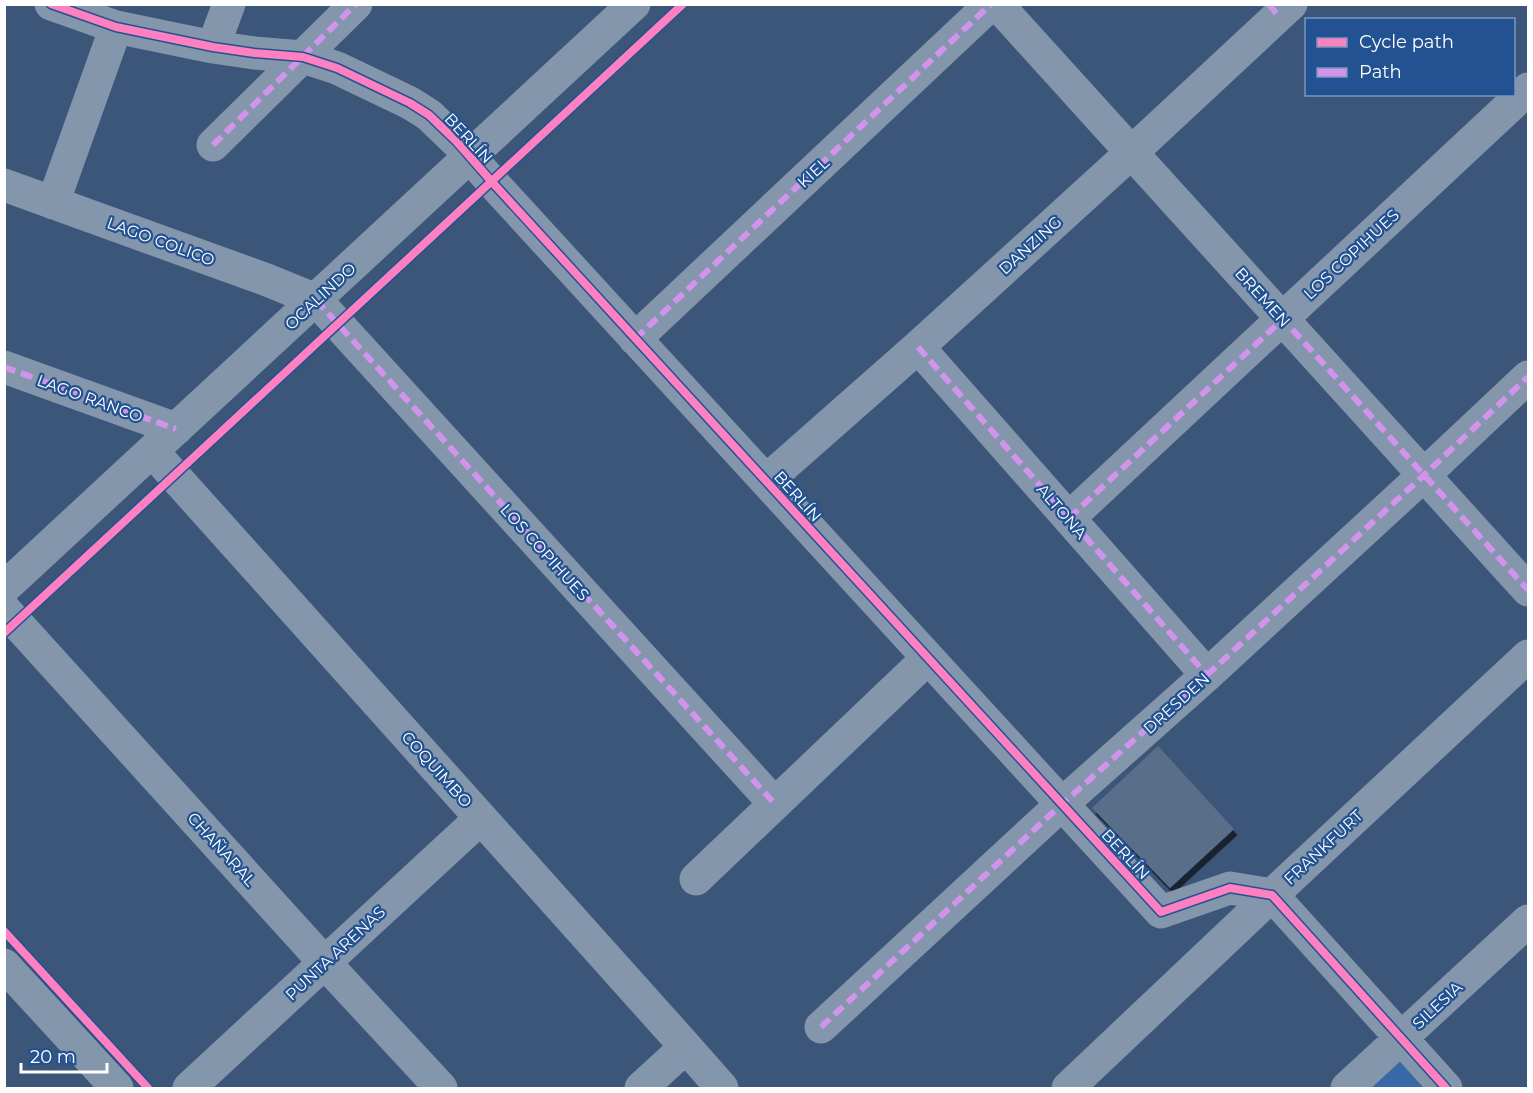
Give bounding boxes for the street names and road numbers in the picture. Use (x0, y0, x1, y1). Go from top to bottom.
street label: BERLÍN (441, 109, 497, 167)
street label: KIEL (794, 153, 834, 192)
street label: LOS COPIHUES (1300, 205, 1403, 303)
street label: DANZING (995, 212, 1066, 279)
street label: LAGO COLICO (104, 213, 217, 270)
street label: OCALINDO (281, 259, 360, 334)
street label: BREMEN (1231, 264, 1294, 331)
street label: LAGO RANCO (34, 371, 145, 426)
street label: BERLÍN (770, 467, 825, 526)
street label: ALTONA (1033, 480, 1091, 543)
street label: LOS COPIHUES (496, 500, 593, 605)
street label: DRESDEN (1139, 669, 1213, 738)
street label: COQUIMBO (397, 727, 476, 811)
street label: FRANKFURT (1280, 805, 1367, 889)
street label: CHAÑARAL (184, 809, 260, 891)
street label: BERLÍN (1098, 825, 1154, 883)
street label: PUNTA ARENAS (282, 902, 389, 1004)
street label: SILESIA (1409, 977, 1466, 1033)

